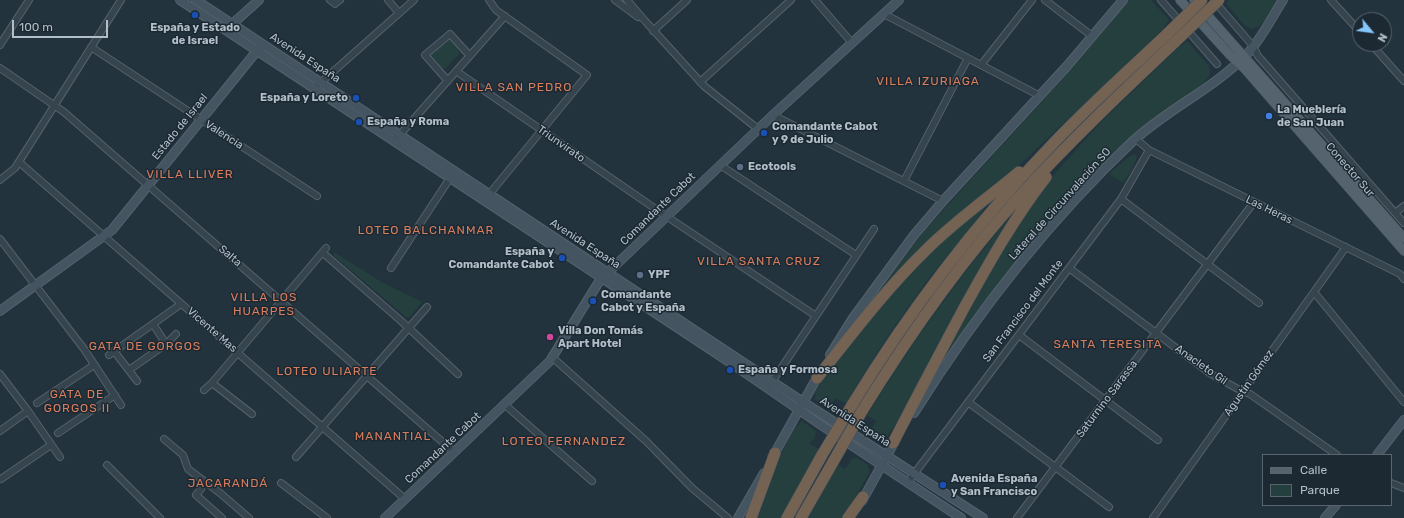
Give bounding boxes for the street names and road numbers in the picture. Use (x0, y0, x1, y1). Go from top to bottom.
street label: Avenida España (267, 30, 343, 86)
street label: Estado de Israel (149, 91, 211, 163)
street label: Valencia (202, 118, 246, 152)
street label: Triunvirato (535, 123, 587, 165)
street label: Conector Sur (1323, 140, 1377, 200)
street label: Lateral de Circunvalación SO (1006, 145, 1114, 263)
street label: Comandante Cabot (618, 170, 698, 248)
street label: Las Heras (1243, 193, 1295, 227)
street label: Avenida España (547, 216, 623, 272)
street label: Salta (216, 243, 244, 269)
street label: San Francisco del Monte (980, 257, 1066, 365)
street label: Vicente Mas (184, 305, 240, 355)
street label: Anacleto Gil (1172, 342, 1230, 388)
street label: Agustín Gómez (1221, 347, 1277, 419)
street label: Saturnino Sarassa (1074, 358, 1140, 440)
street label: Avenida España (817, 394, 893, 450)
street label: Comandante Cabot (402, 409, 484, 487)

